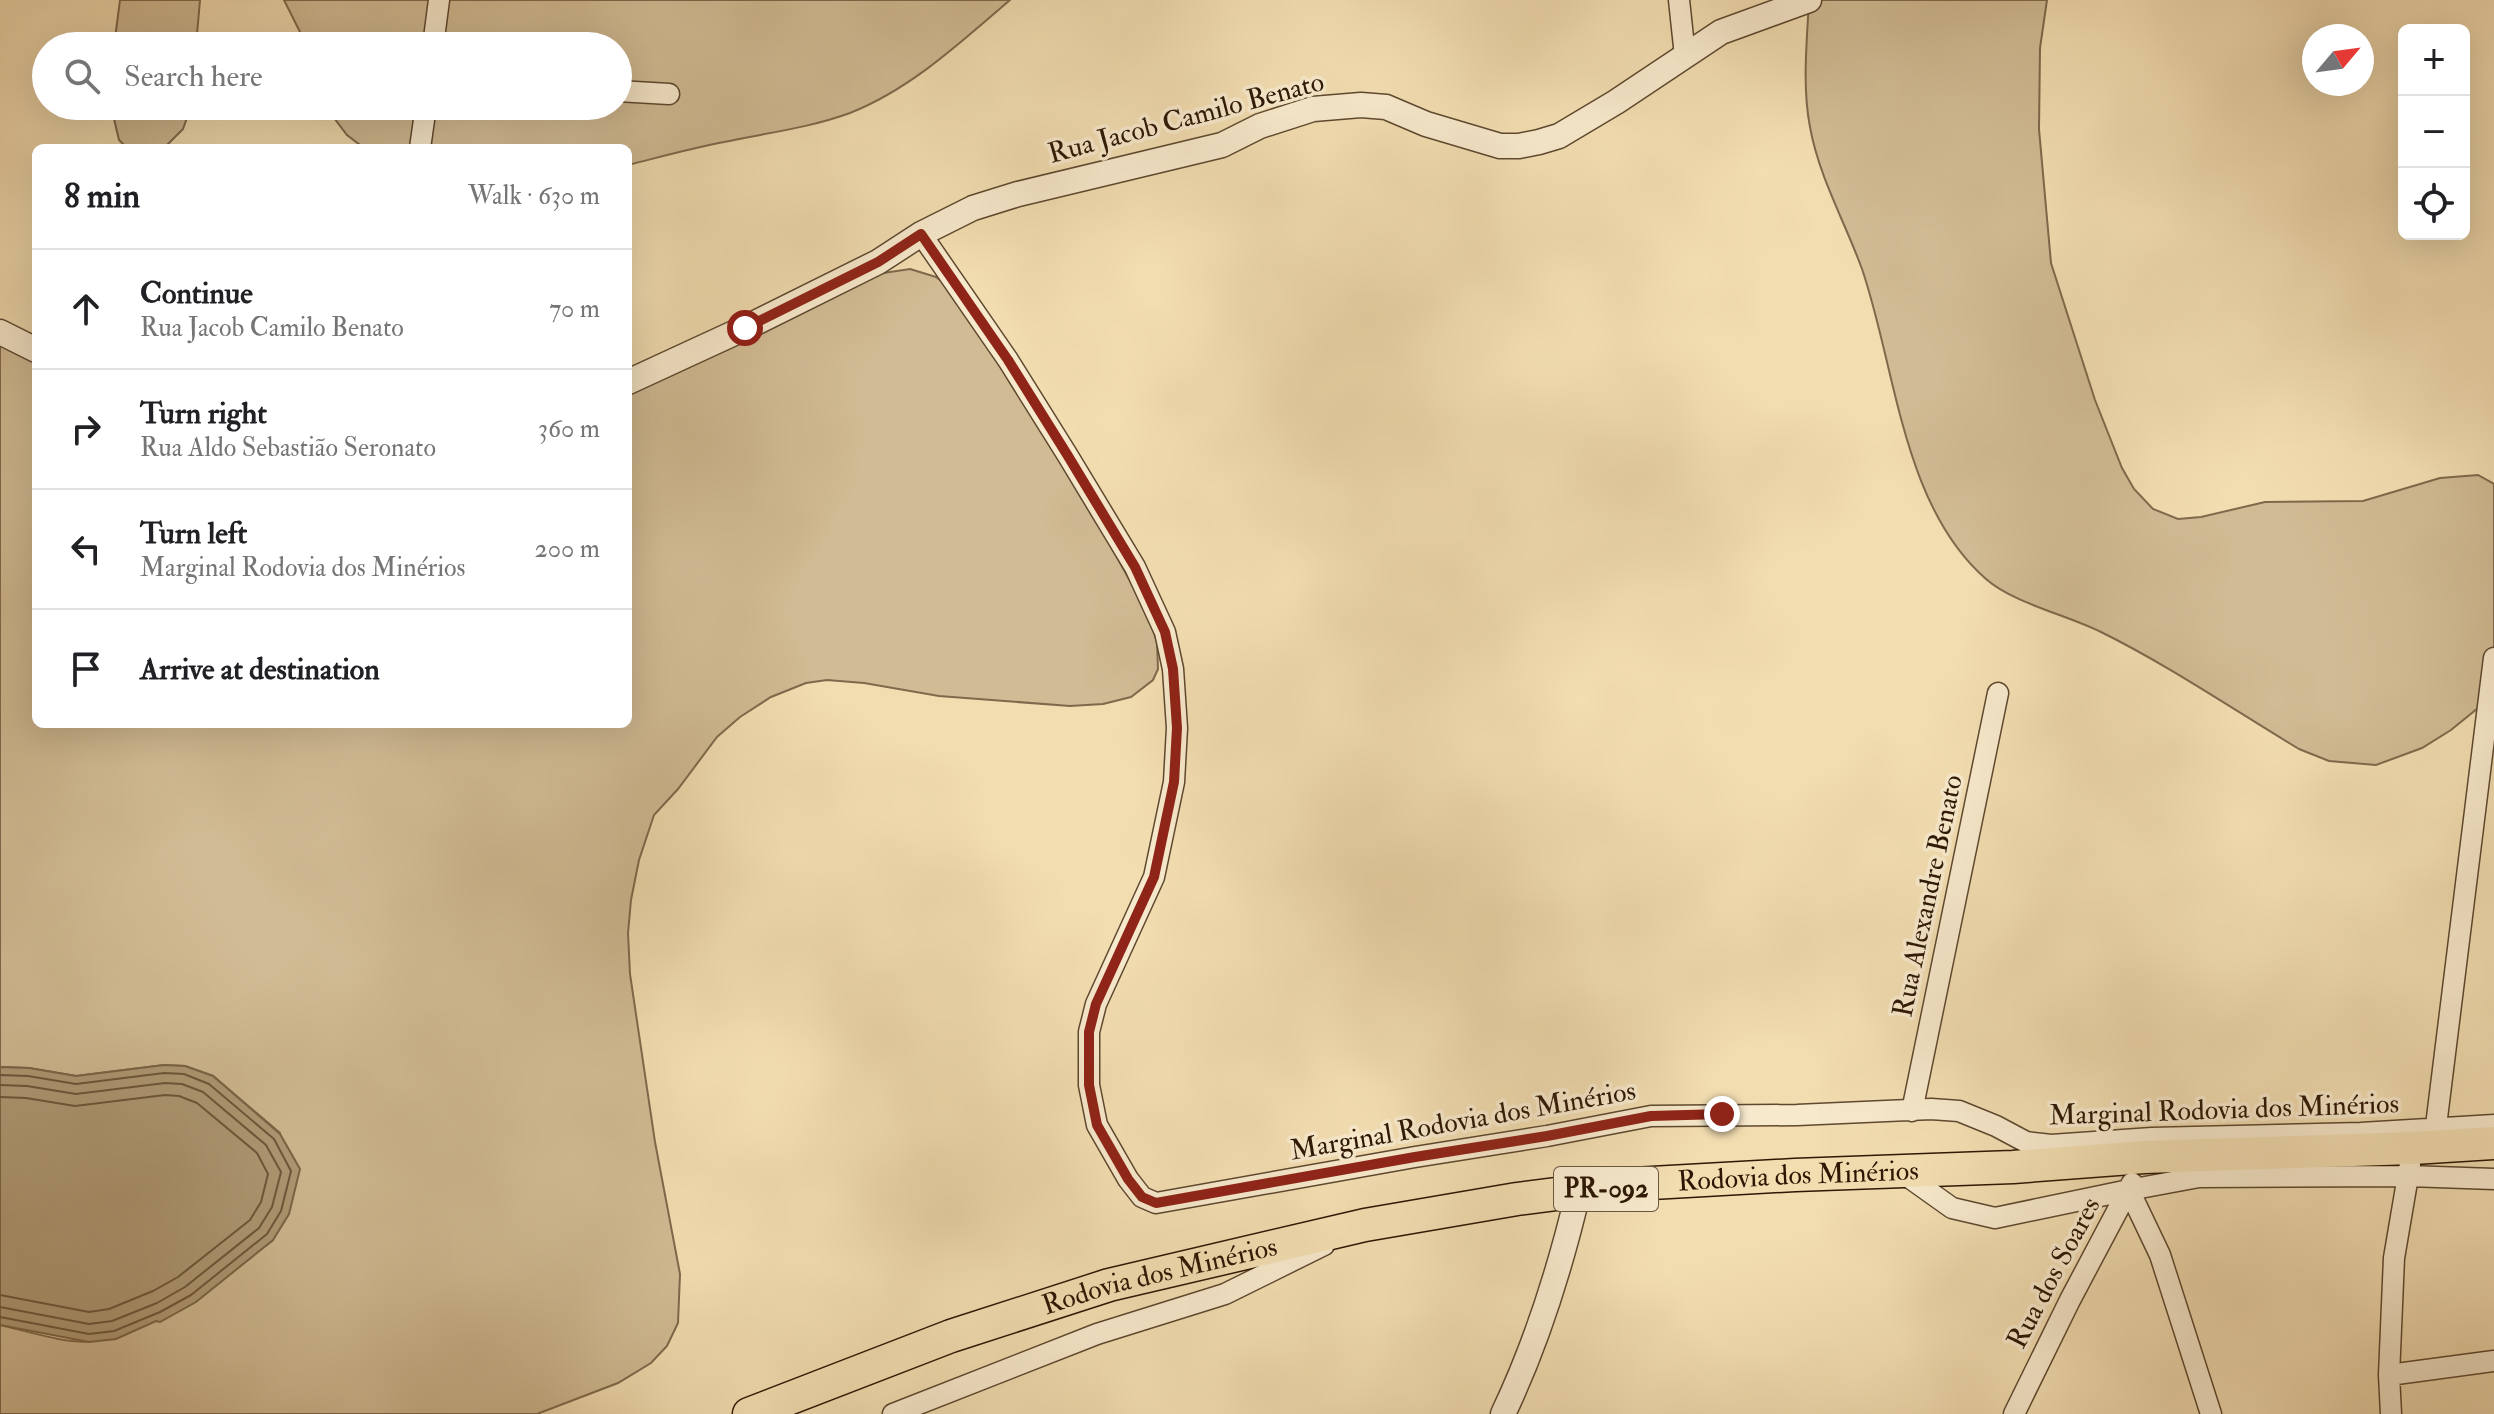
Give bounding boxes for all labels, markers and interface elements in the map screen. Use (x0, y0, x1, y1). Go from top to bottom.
north arrow (2302, 24, 2374, 96)
map controls (2398, 24, 2470, 240)
button: + (2398, 24, 2470, 96)
search box (32, 32, 632, 120)
icon: search (60, 54, 104, 98)
text: Search here (124, 58, 263, 95)
street label: Rua Jacob Camilo Benato (1044, 64, 1328, 172)
button: − (2398, 96, 2470, 168)
button: locate (2398, 168, 2470, 240)
text: 8 min (64, 175, 140, 218)
text: Walk · 630 m (468, 180, 600, 212)
text: Continue (140, 275, 253, 312)
icon: ahead (64, 287, 108, 331)
text: 70 m (549, 293, 600, 325)
route start (727, 310, 763, 346)
text: Rua Jacob Camilo Benato (140, 312, 404, 344)
text: Turn right (140, 395, 267, 432)
icon: right (64, 407, 108, 451)
text: 360 m (538, 413, 600, 445)
text: Rua Aldo Sebastião Seronato (140, 432, 436, 464)
text: Turn left (140, 515, 247, 552)
icon: left (64, 527, 108, 571)
text: 200 m (535, 533, 600, 565)
text: Marginal Rodovia dos Minérios (140, 552, 465, 584)
icon: arrive (64, 647, 108, 691)
text: Arrive at destination (140, 651, 380, 688)
street label: Rua Alexandre Benato (1885, 772, 1971, 1020)
street label: Marginal Rodovia dos Minérios (1287, 1073, 1639, 1169)
street label: Marginal Rodovia dos Minérios (2048, 1086, 2400, 1134)
route end (1704, 1096, 1740, 1132)
street label: Rodovia dos Minérios (1677, 1153, 1919, 1199)
road number: PR-092 (1554, 1167, 1658, 1211)
street label: Rua dos Soares (1999, 1191, 2109, 1355)
street label: Rodovia dos Minérios (1038, 1229, 1281, 1323)

